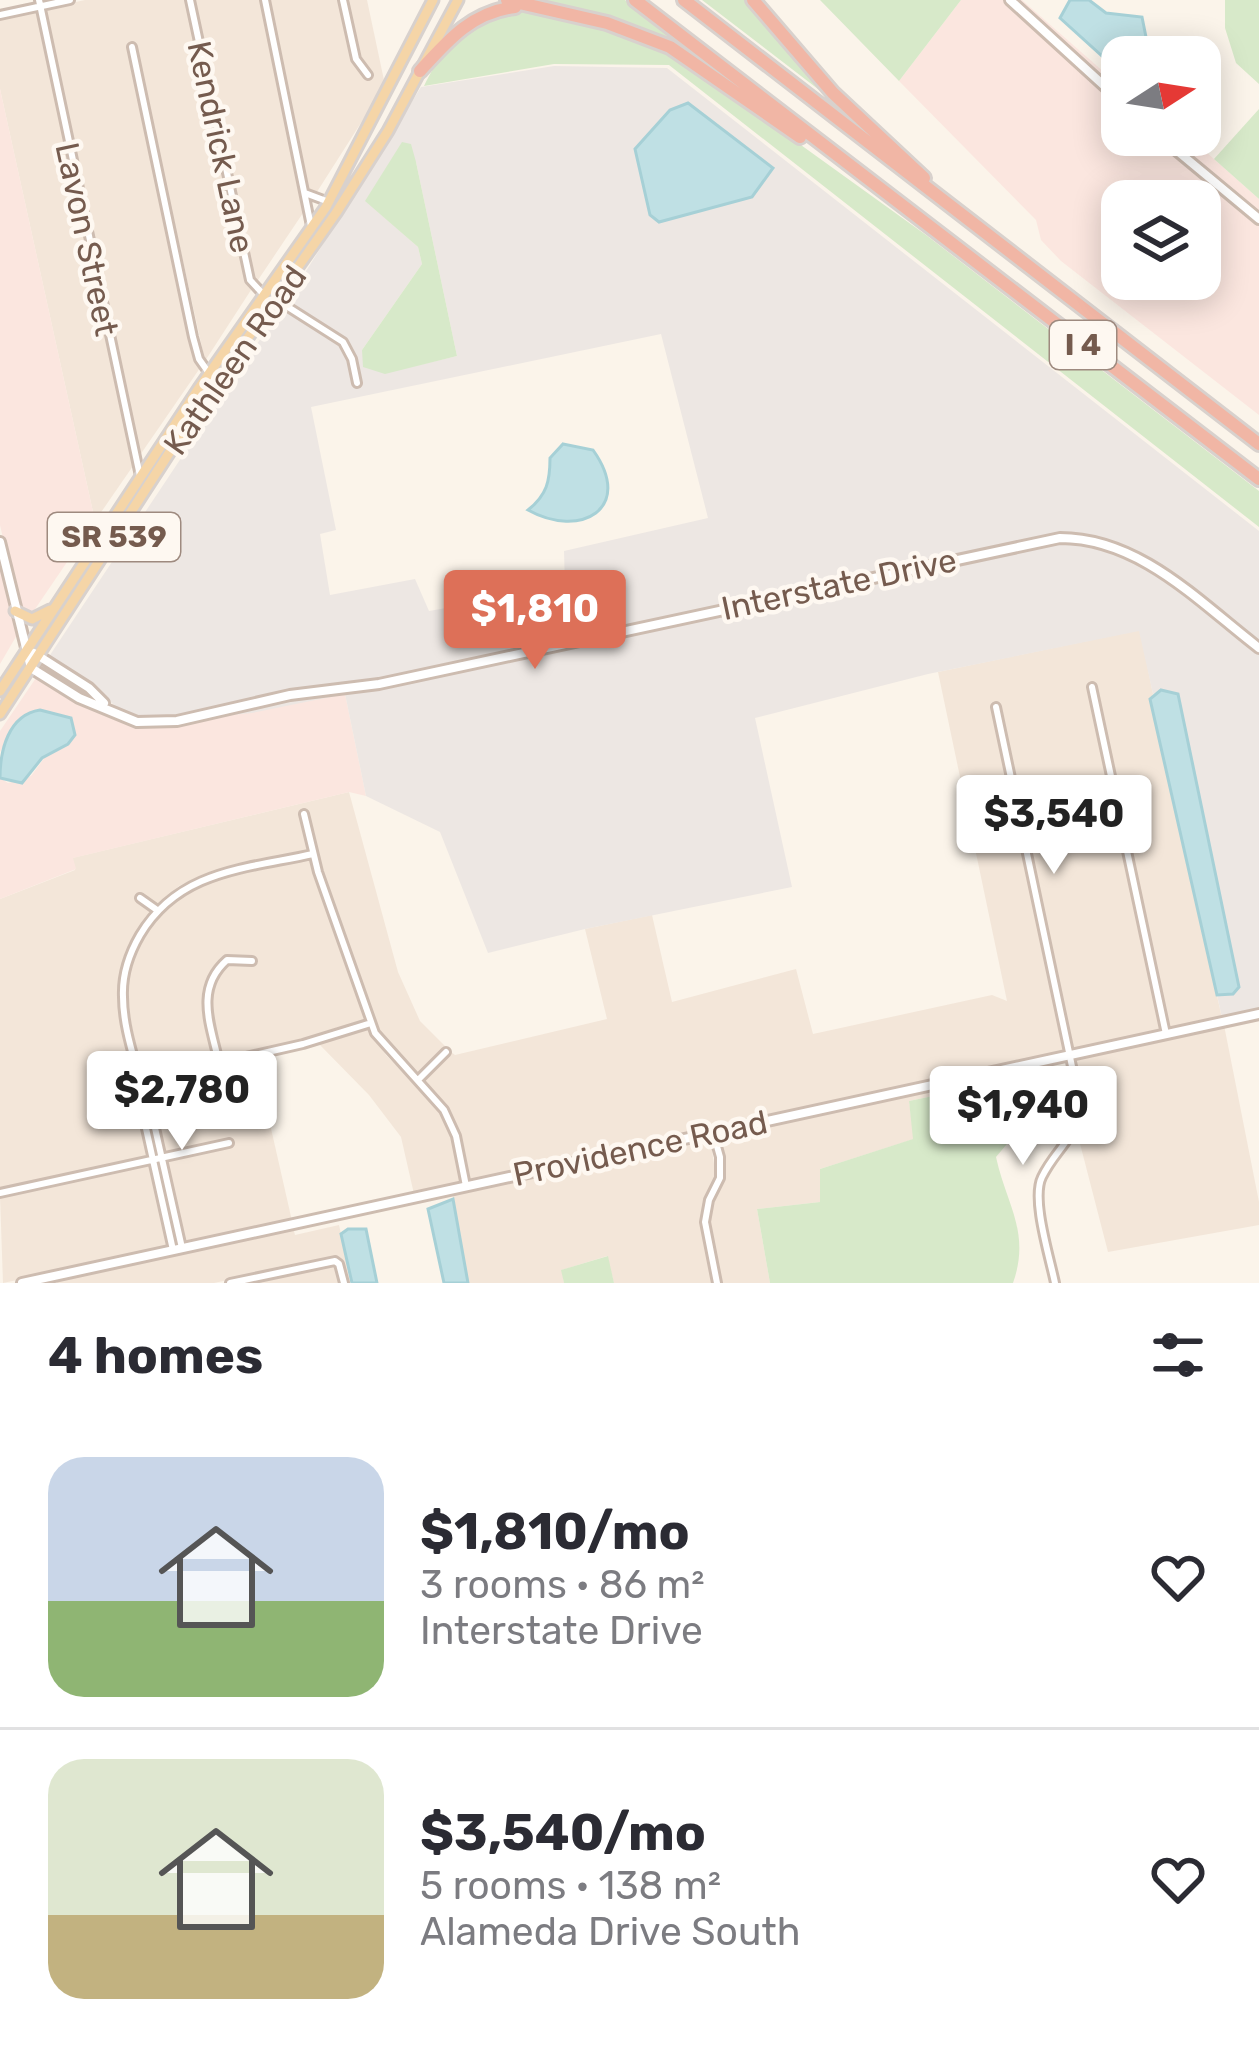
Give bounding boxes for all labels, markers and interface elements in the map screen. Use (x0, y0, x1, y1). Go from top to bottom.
north arrow (1101, 36, 1221, 156)
map controls (1101, 36, 1221, 300)
street label: Kendrick Lane (179, 37, 263, 257)
street label: Lavon Street (47, 139, 127, 339)
button: layers (1101, 180, 1221, 300)
street label: Kathleen Road (155, 258, 315, 462)
road number: I 4 (1050, 321, 1116, 369)
road number: SR 539 (48, 513, 180, 561)
street label: Interstate Drive (718, 540, 960, 628)
pin: $1,810 (437, 570, 633, 672)
text: $1,810 (471, 586, 599, 632)
pin: $3,540 (956, 775, 1152, 877)
text: $3,540 (984, 791, 1124, 837)
pin: $2,780 (84, 1051, 280, 1153)
pin: $1,940 (925, 1066, 1121, 1168)
text: $2,780 (114, 1067, 250, 1113)
text: $1,940 (957, 1082, 1089, 1128)
street label: Providence Road (509, 1102, 771, 1194)
icon: filters (1145, 1322, 1211, 1388)
text: 4 homes (48, 1325, 263, 1386)
text: $1,810/mo (420, 1501, 690, 1562)
icon: home (144, 1505, 288, 1649)
icon: heart (1145, 1544, 1211, 1610)
text: 3 rooms · 86 m² (420, 1562, 705, 1608)
text: Interstate Drive (420, 1608, 703, 1654)
text: $3,540/mo (420, 1802, 706, 1863)
icon: home (144, 1807, 288, 1951)
icon: heart (1145, 1846, 1211, 1912)
text: 5 rooms · 138 m² (420, 1863, 721, 1909)
text: Alameda Drive South (420, 1909, 800, 1955)

